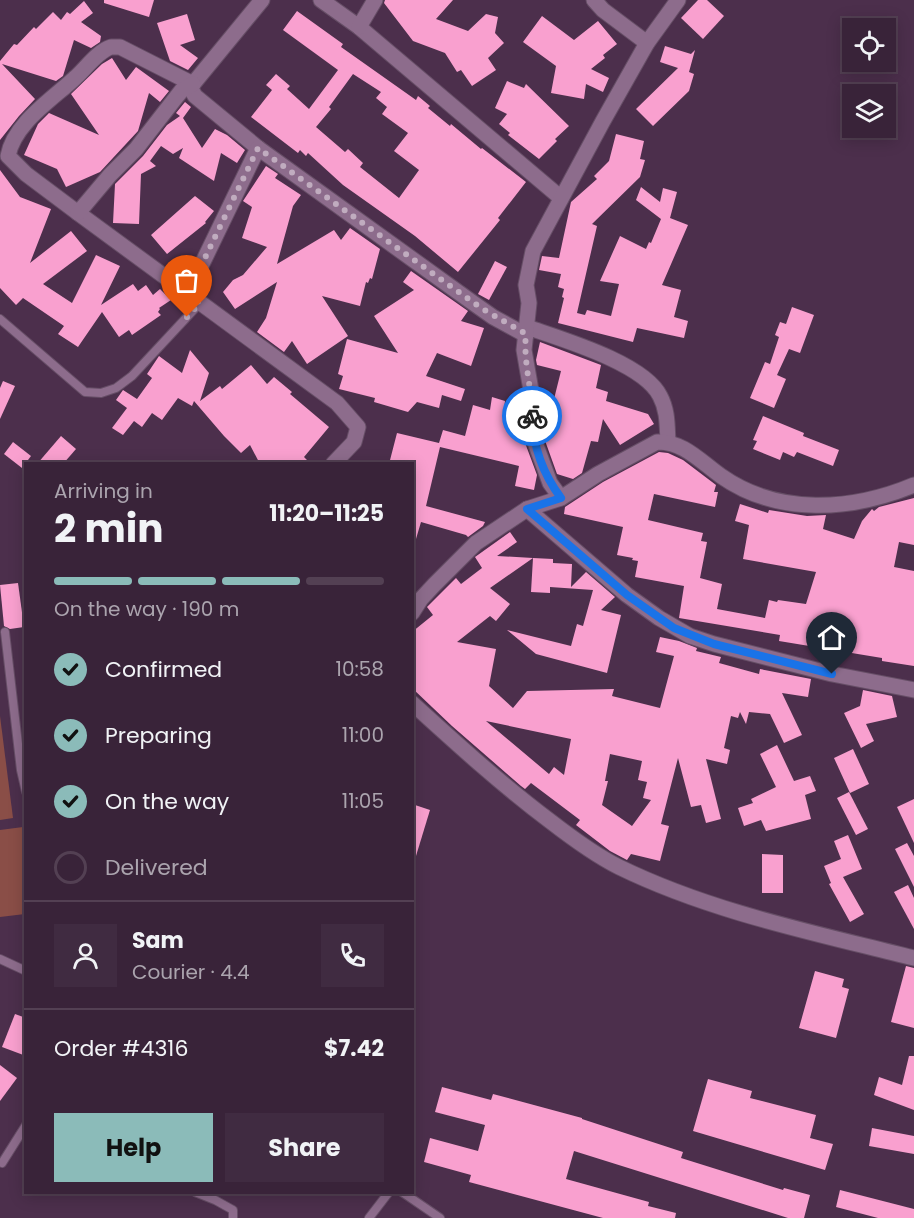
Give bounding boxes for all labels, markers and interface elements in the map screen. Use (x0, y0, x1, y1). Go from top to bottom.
map controls (842, 18, 896, 138)
button: locate (842, 18, 896, 72)
button: layers (842, 84, 896, 138)
pin (161, 255, 212, 317)
icon: bag (170, 264, 203, 297)
courier (502, 386, 562, 446)
icon: bike (516, 400, 549, 433)
text: Arriving in (54, 477, 153, 505)
text: 11:20–11:25 (269, 498, 384, 529)
text: 2 min (54, 501, 164, 556)
text: On the way · 190 m (54, 595, 239, 623)
pin (806, 612, 857, 674)
icon: home (815, 621, 848, 654)
icon: check (54, 653, 87, 686)
text: Confirmed (105, 654, 222, 685)
text: 10:58 (336, 655, 384, 683)
icon: check (54, 719, 87, 752)
text: Preparing (105, 720, 212, 751)
text: 11:00 (342, 721, 384, 749)
icon: check (54, 785, 87, 818)
text: On the way (105, 786, 229, 817)
text: 11:05 (342, 787, 384, 815)
text: Delivered (105, 852, 208, 883)
button: person (54, 924, 117, 987)
button: phone (321, 924, 384, 987)
text: Sam (132, 925, 184, 956)
text: Courier · 4.4 (132, 958, 250, 986)
text: Order #4316 (54, 1033, 188, 1064)
text: $7.42 (324, 1033, 384, 1064)
button: Help (54, 1113, 213, 1182)
button: Share (225, 1113, 384, 1182)

